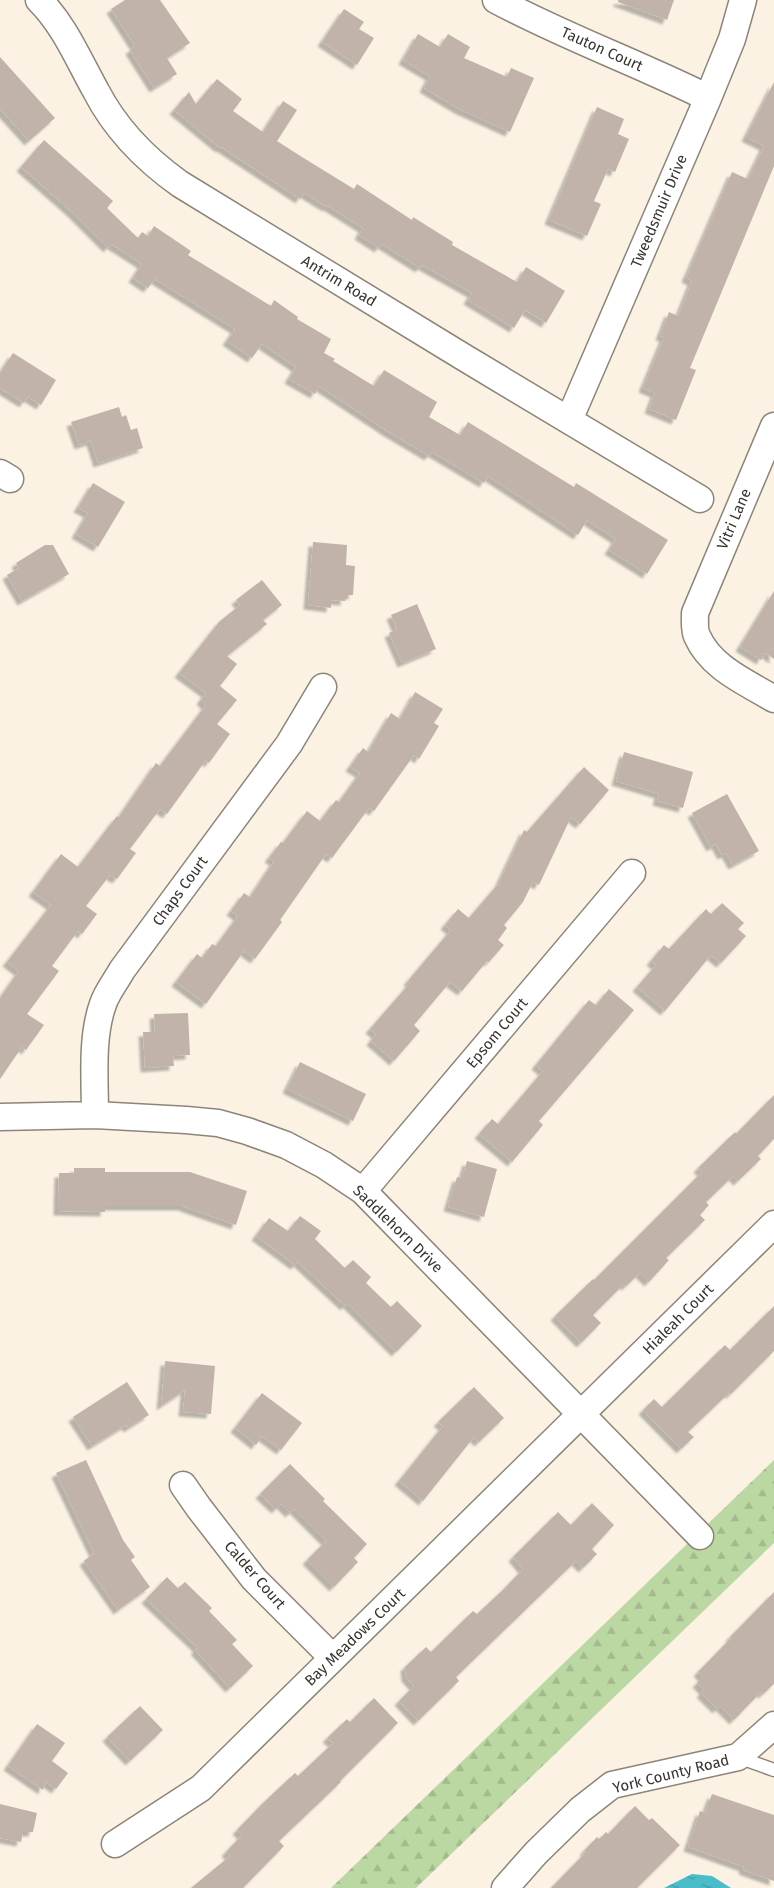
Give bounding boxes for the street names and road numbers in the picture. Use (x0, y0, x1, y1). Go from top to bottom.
street label: Tauton Court (558, 23, 646, 75)
street label: Tweedsmuir Drive (627, 152, 691, 270)
street label: Antrim Road (298, 252, 380, 310)
street label: Vitri Lane (713, 486, 755, 552)
street label: Chaps Court (149, 852, 212, 929)
street label: Epsom Court (462, 994, 532, 1072)
street label: Saddlehorn Drive (349, 1182, 447, 1276)
street label: Hialeah Court (639, 1280, 717, 1358)
street label: Calder Court (221, 1537, 290, 1613)
street label: Bay Meadows Court (301, 1584, 409, 1690)
street label: York County Road (611, 1751, 731, 1797)

